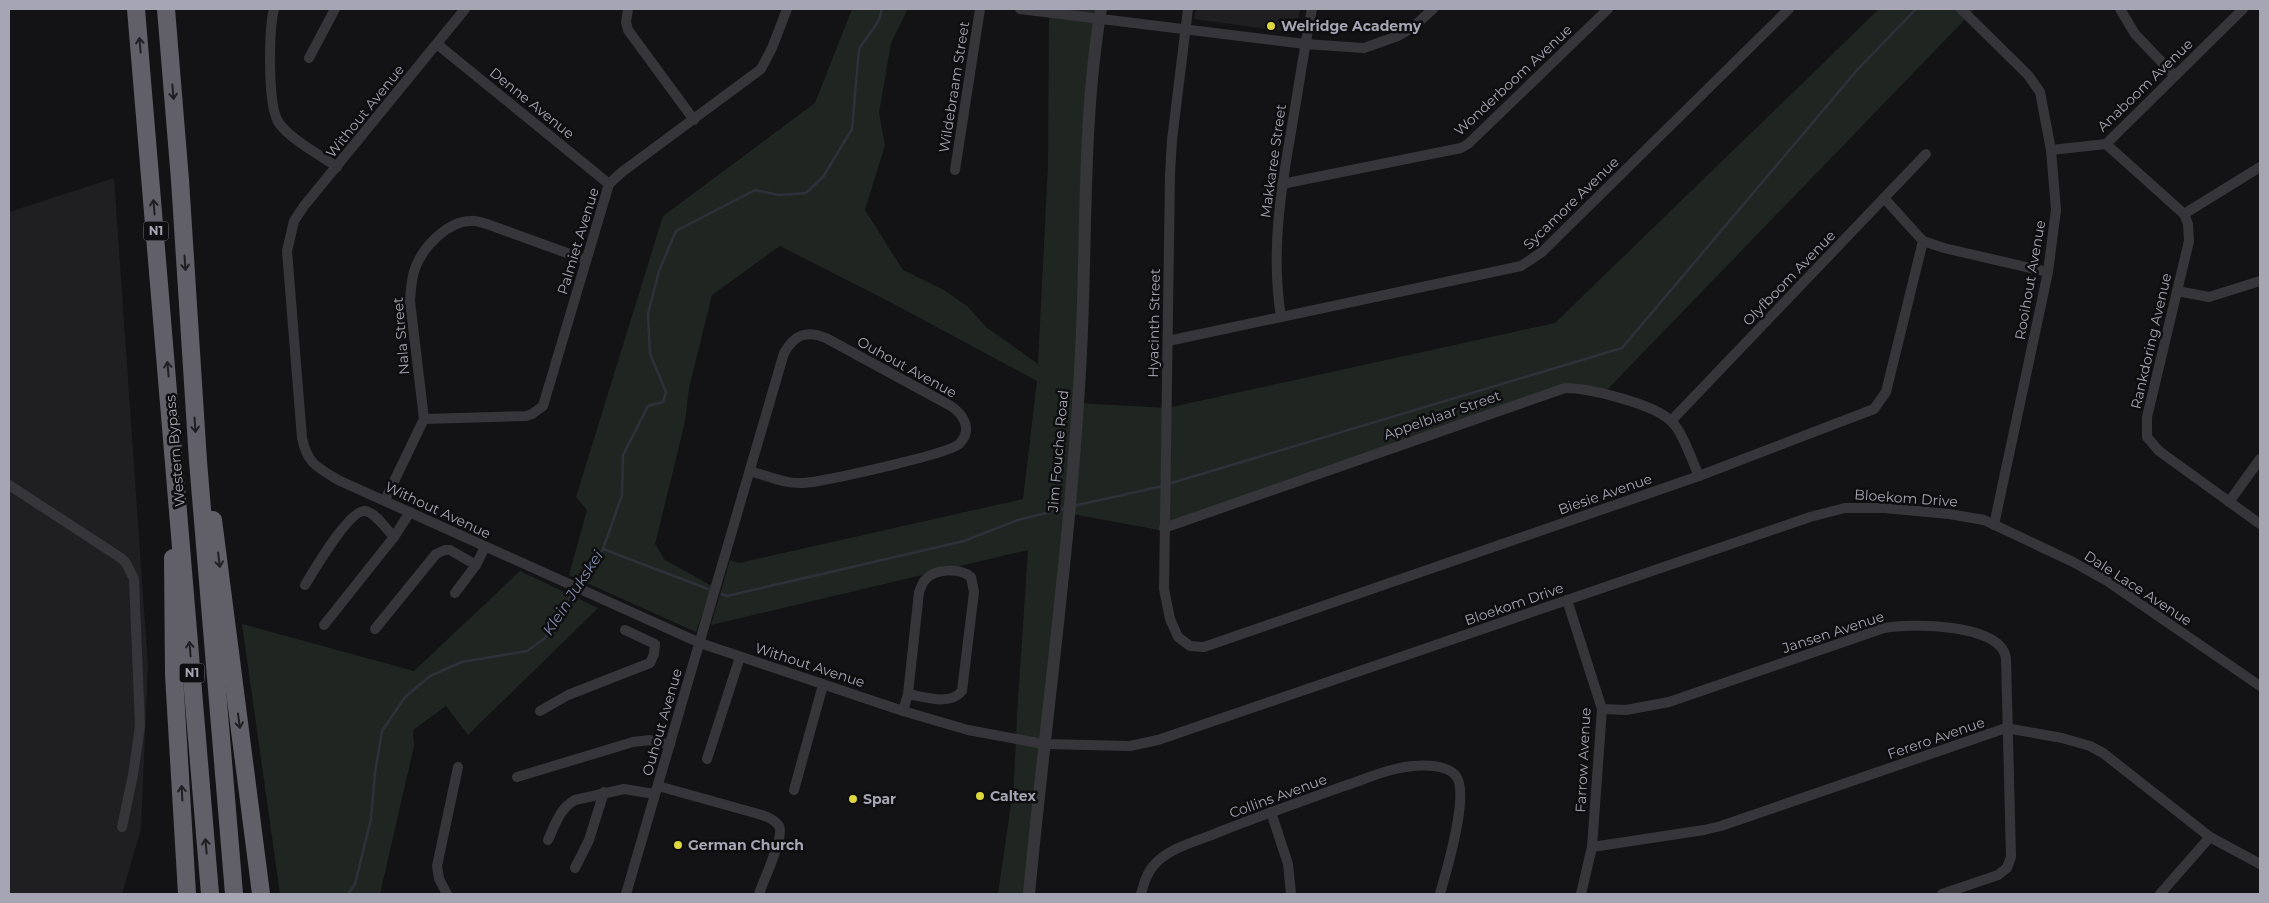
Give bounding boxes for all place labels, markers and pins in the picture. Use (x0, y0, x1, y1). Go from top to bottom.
place label: Welridge Academy (1281, 17, 1422, 35)
marker: Welridge Academy (1265, 20, 1277, 32)
place label: Caltex (990, 787, 1036, 805)
place label: Spar (863, 790, 896, 808)
marker: Caltex (974, 790, 986, 802)
marker: Spar (847, 793, 859, 805)
place label: German Church (688, 836, 804, 854)
marker: German Church (672, 839, 684, 851)

